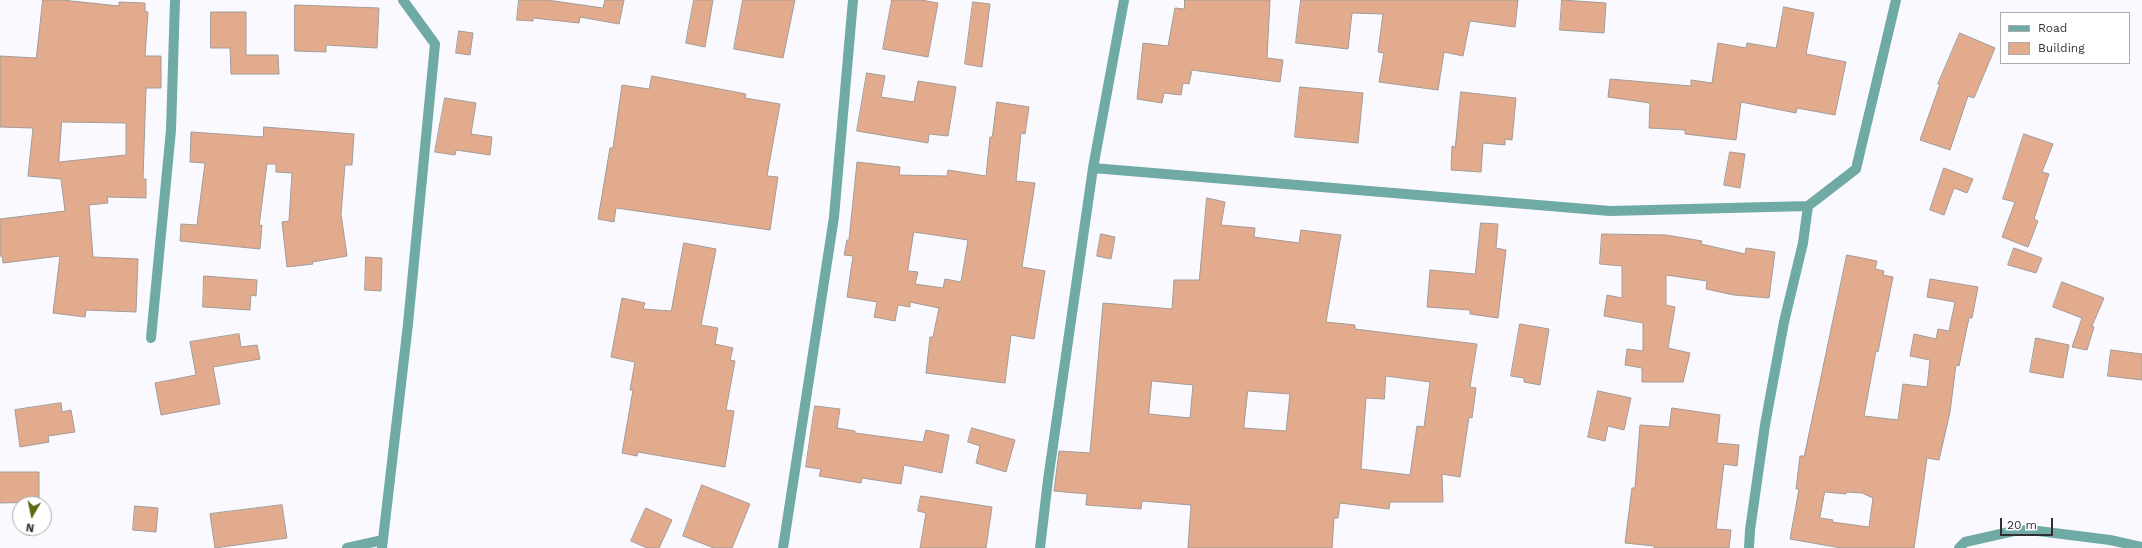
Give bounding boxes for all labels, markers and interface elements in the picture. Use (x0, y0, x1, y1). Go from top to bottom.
legend (2000, 12, 2130, 64)
text: Road (2038, 21, 2067, 35)
text: Building (2038, 41, 2085, 55)
north arrow (12, 496, 52, 536)
scale bar (2002, 510, 2055, 536)
text: 20 m (2007, 518, 2037, 532)
text: N (25, 520, 35, 534)

